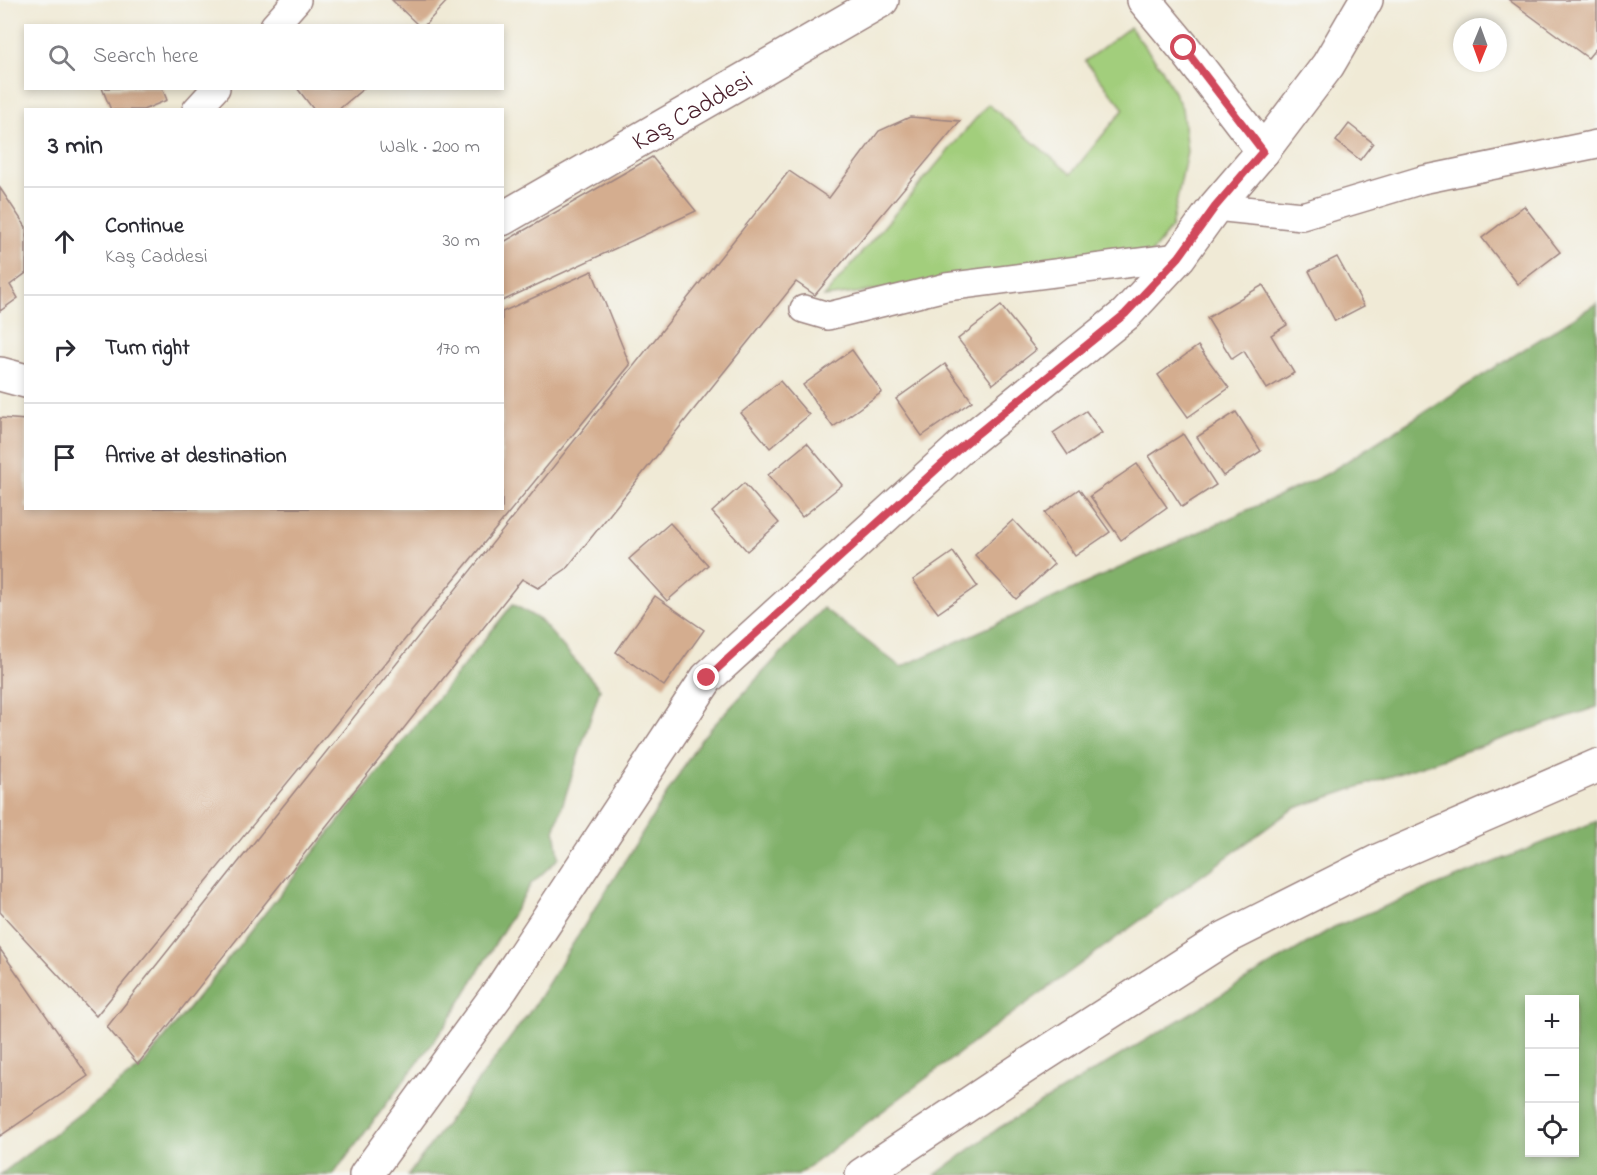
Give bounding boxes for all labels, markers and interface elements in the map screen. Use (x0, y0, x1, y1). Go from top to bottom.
north arrow (1453, 18, 1507, 72)
search box (24, 24, 504, 90)
route start (1170, 34, 1196, 60)
icon: search (45, 41, 78, 74)
text: Search here (93, 41, 198, 73)
street label: Kaş Caddesi (626, 62, 761, 162)
text: 3 min (48, 128, 103, 166)
text: Walk · 200 m (380, 133, 480, 162)
text: Continue (105, 211, 184, 243)
icon: ahead (48, 225, 81, 258)
text: 30 m (443, 227, 480, 256)
text: Kaş Caddesi (105, 243, 208, 272)
icon: right (48, 333, 81, 366)
text: Turn right (105, 333, 190, 365)
text: 170 m (436, 335, 480, 364)
icon: arrive (48, 441, 81, 474)
text: Arrive at destination (105, 441, 287, 473)
route end (693, 664, 719, 690)
map controls (1525, 995, 1579, 1157)
button: + (1525, 995, 1579, 1049)
button: − (1525, 1049, 1579, 1103)
button: locate (1525, 1103, 1579, 1157)

